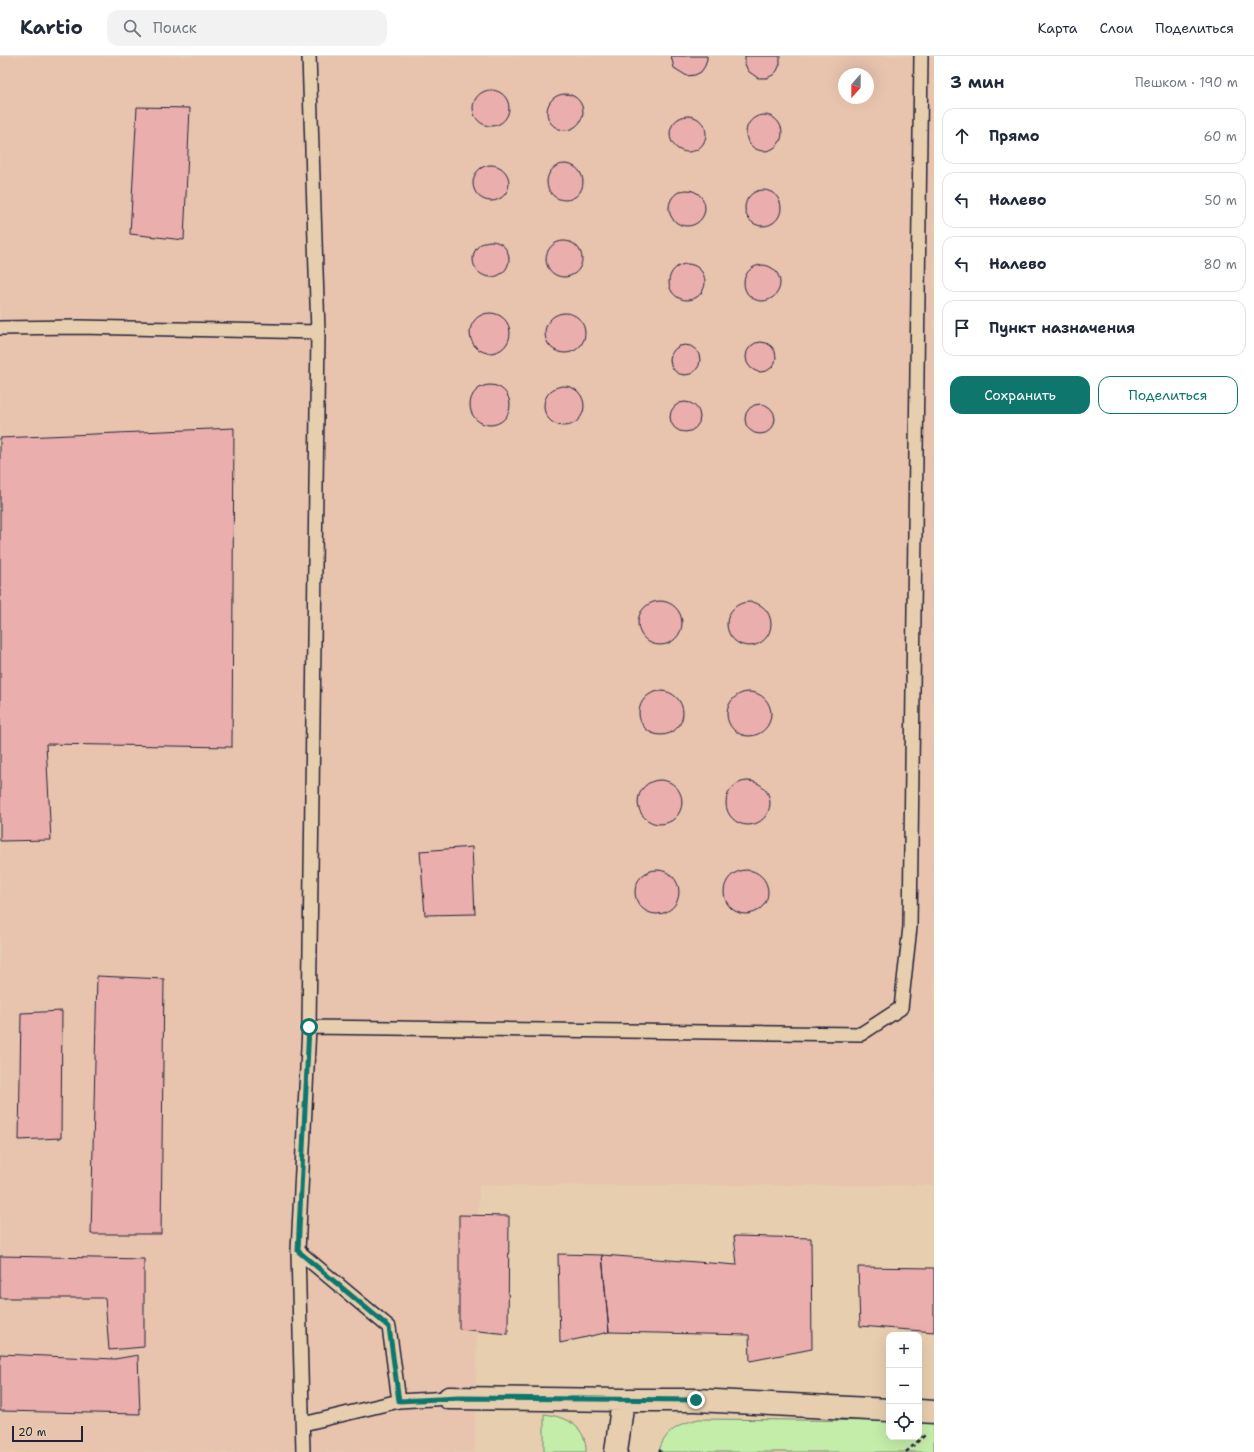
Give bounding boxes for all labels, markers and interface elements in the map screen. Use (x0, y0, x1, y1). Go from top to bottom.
search box (107, 10, 387, 46)
text: Kartio (20, 15, 83, 40)
icon: search (121, 17, 143, 39)
text: Поиск (153, 18, 197, 38)
text: Карта (1037, 19, 1078, 37)
text: Слои (1100, 19, 1133, 37)
text: Поделиться (1155, 19, 1234, 37)
north arrow (838, 68, 874, 104)
text: 3 мин (950, 71, 1005, 93)
text: Пешком · 190 m (1135, 74, 1238, 91)
icon: ahead (951, 125, 973, 147)
text: Прямо (989, 126, 1039, 146)
text: 60 m (1204, 128, 1237, 145)
icon: left (951, 189, 973, 211)
text: Налево (989, 190, 1047, 210)
text: 50 m (1204, 192, 1237, 209)
icon: left (951, 253, 973, 275)
text: Налево (989, 254, 1047, 274)
text: 80 m (1203, 256, 1237, 273)
icon: arrive (951, 317, 973, 339)
text: Пункт назначения (989, 318, 1135, 338)
button: Сохранить (950, 376, 1090, 414)
button: Поделиться (1098, 376, 1238, 414)
route start (300, 1018, 318, 1036)
map controls (886, 1332, 922, 1440)
button: + (886, 1332, 922, 1368)
button: − (886, 1368, 922, 1404)
route end (687, 1391, 705, 1409)
button: locate (886, 1404, 922, 1440)
scale bar (12, 1424, 83, 1443)
text: 20 m (18, 1425, 46, 1440)

